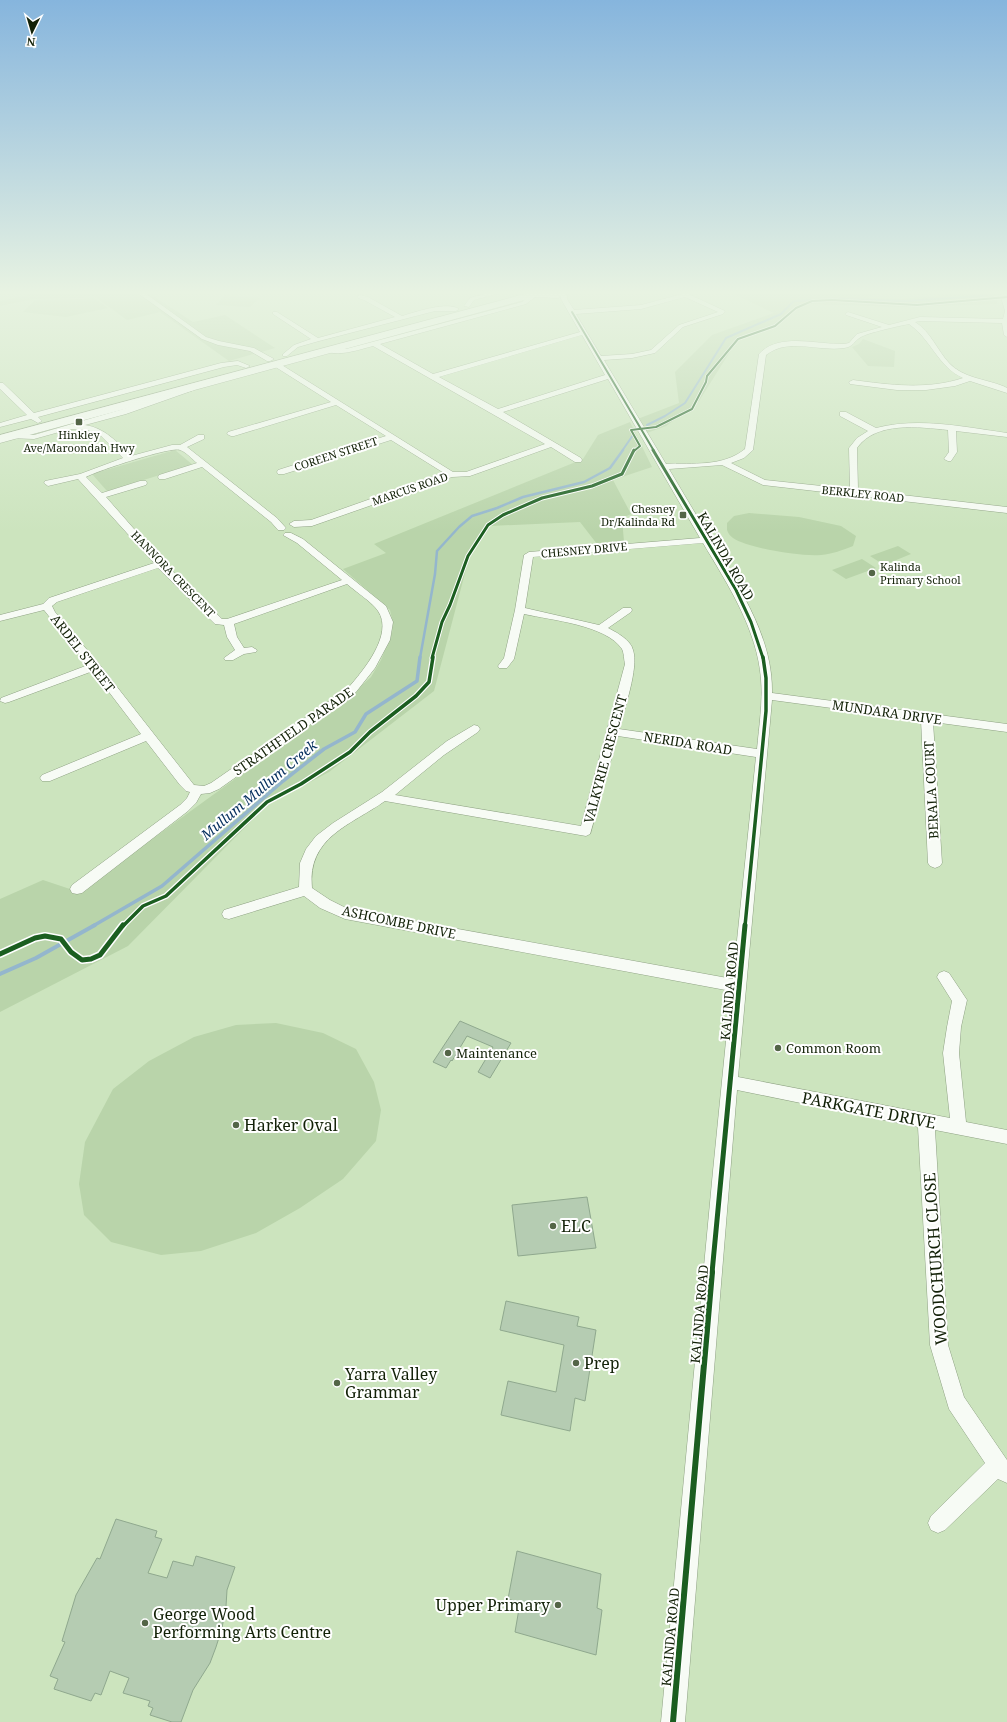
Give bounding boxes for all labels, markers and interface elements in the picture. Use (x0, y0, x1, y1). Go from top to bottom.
north arrow (12, 12, 52, 52)
text: N (26, 35, 36, 50)
marker: Hinkley Ave/Maroondah Hwy (74, 417, 84, 427)
place label: Hinkley Ave/Maroondah Hwy (23, 427, 135, 455)
street label: COREEN STREET (292, 433, 380, 474)
street label: MARCUS ROAD (370, 469, 450, 509)
street label: BERKLEY ROAD (821, 482, 905, 505)
place label: Chesney Dr/Kalinda Rd (601, 501, 676, 529)
street label: KALINDA ROAD (693, 509, 759, 603)
marker: Chesney Dr/Kalinda Rd (678, 510, 688, 520)
street label: HANNORA CRESCENT (128, 527, 219, 620)
street label: CHESNEY DRIVE (540, 538, 628, 561)
place label: Kalinda Primary School (880, 559, 961, 587)
marker: Kalinda Primary School (867, 568, 877, 578)
street label: ARDEL STREET (47, 610, 119, 696)
street label: STRATHFIELD PARADE (229, 683, 357, 779)
street label: VALKYRIE CRESCENT (579, 693, 631, 825)
street label: MUNDARA DRIVE (831, 695, 943, 729)
street label: NERIDA ROAD (642, 727, 734, 759)
water label: Mullum Mullum Creek (196, 735, 322, 844)
street label: BERALA COURT (919, 741, 943, 839)
street label: ASHCOMBE DRIVE (340, 901, 458, 943)
street label: KALINDA ROAD (716, 941, 742, 1041)
place label: Common Room (786, 1039, 881, 1057)
marker: Common Room (773, 1043, 783, 1053)
place label: Maintenance (456, 1044, 537, 1062)
marker: Maintenance (443, 1048, 453, 1058)
street label: PARKGATE DRIVE (800, 1086, 938, 1134)
place label: Harker Oval (244, 1114, 338, 1136)
marker: Harker Oval (231, 1120, 241, 1130)
street label: WOODCHURCH CLOSE (918, 1172, 952, 1346)
place label: ELC (561, 1215, 591, 1237)
marker: ELC (548, 1221, 558, 1231)
street label: KALINDA ROAD (686, 1264, 712, 1364)
place label: Prep (584, 1352, 620, 1374)
marker: Prep (571, 1358, 581, 1368)
place label: Yarra Valley Grammar (344, 1363, 438, 1403)
marker: Yarra Valley Grammar (332, 1378, 342, 1388)
street label: KALINDA ROAD (657, 1587, 683, 1687)
place label: Upper Primary (436, 1594, 551, 1616)
marker: Upper Primary (553, 1600, 563, 1610)
place label: George Wood Performing Arts Centre (153, 1603, 331, 1643)
marker: George Wood Performing Arts Centre (140, 1618, 150, 1628)

